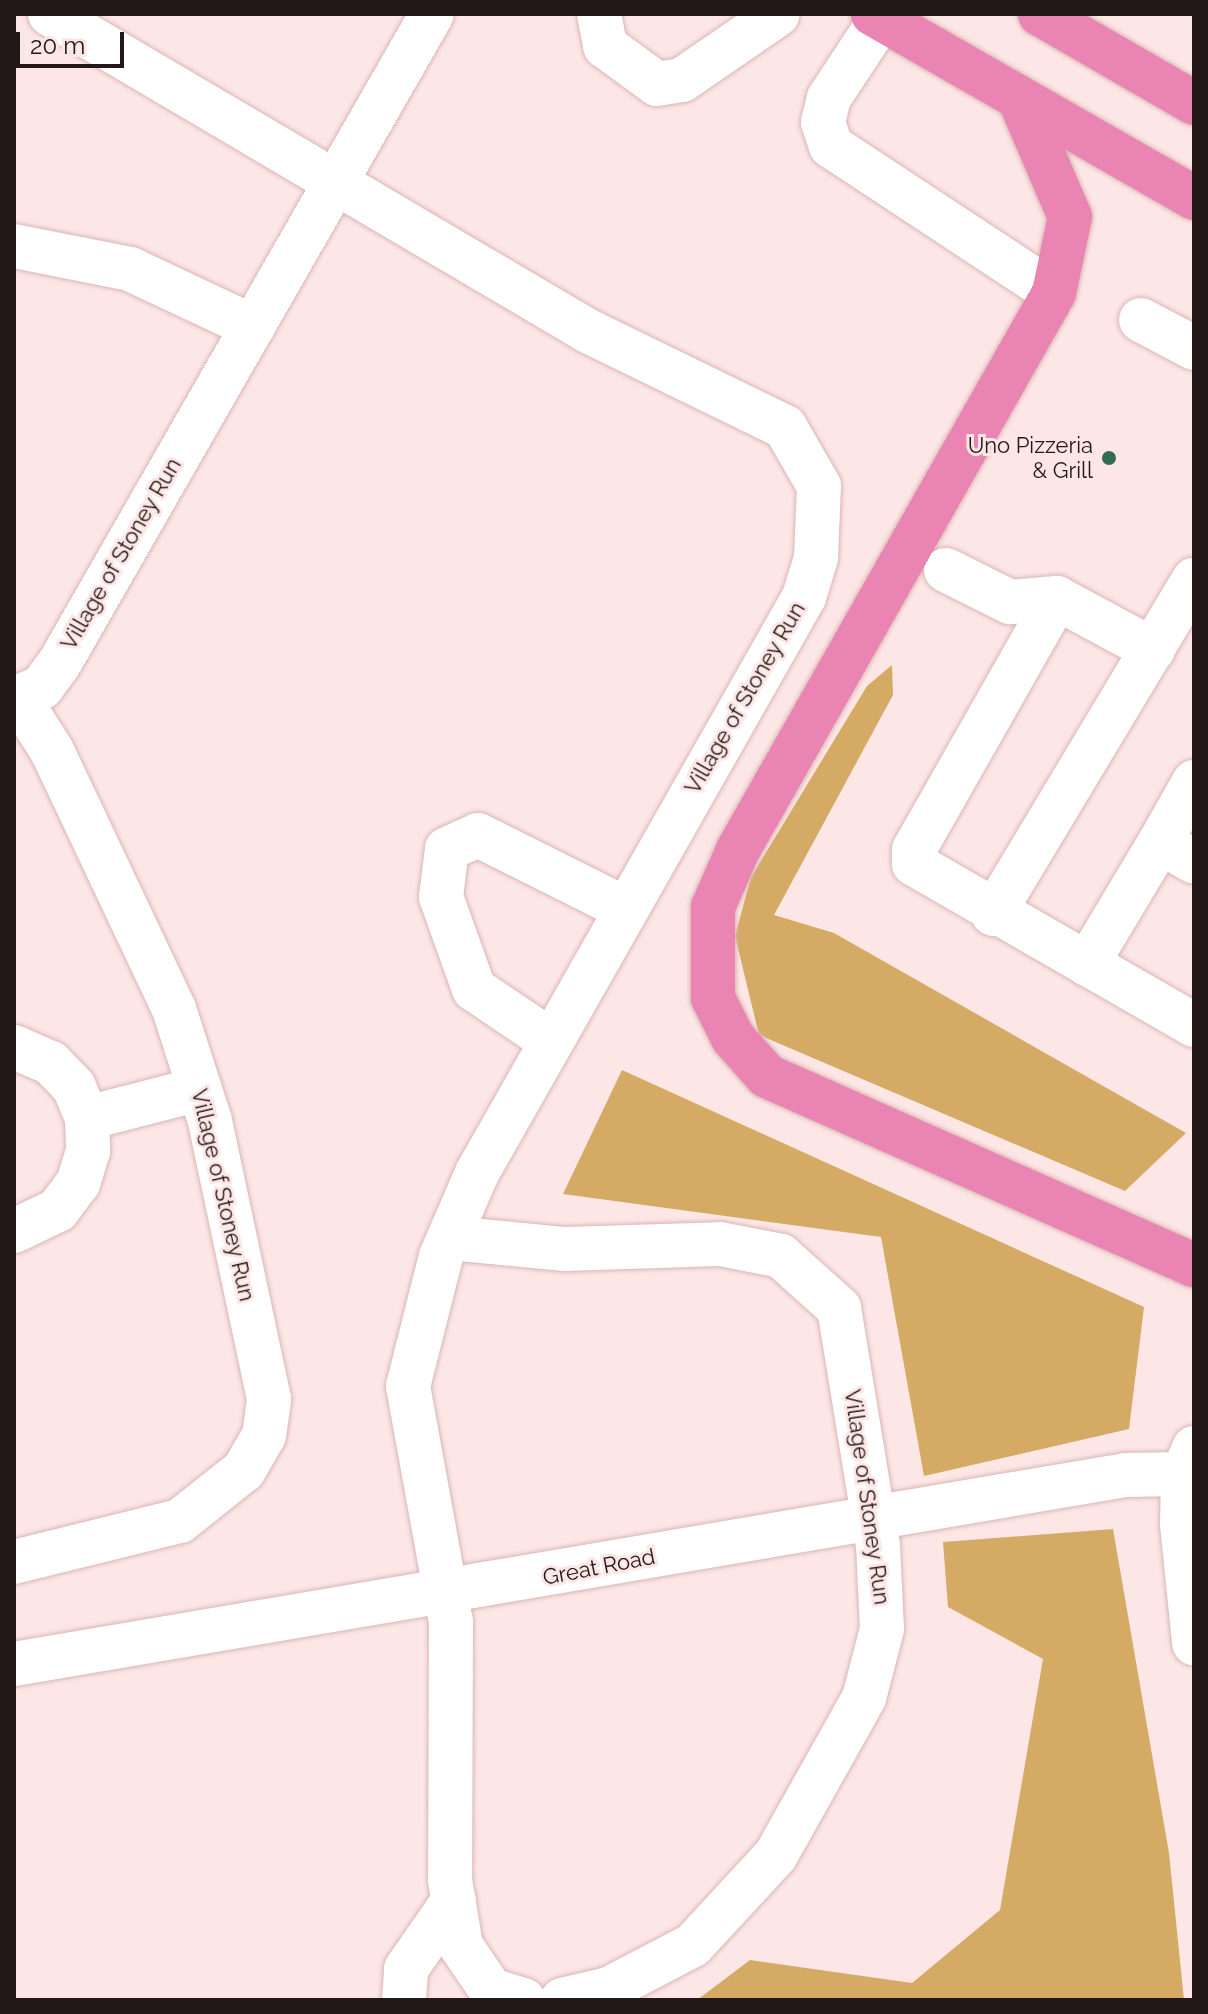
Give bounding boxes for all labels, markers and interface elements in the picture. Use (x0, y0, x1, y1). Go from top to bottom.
scale bar (20, 16, 128, 66)
text: 20 m (30, 31, 85, 60)
place label: Uno Pizzeria & Grill (968, 432, 1093, 484)
marker: Uno Pizzeria & Grill (1100, 449, 1118, 467)
street label: Village of Stoney Run (55, 453, 187, 655)
street label: Village of Stoney Run (679, 597, 811, 799)
street label: Village of Stoney Run (186, 1086, 260, 1304)
street label: Village of Stoney Run (839, 1387, 895, 1607)
street label: Great Road (541, 1543, 657, 1591)

